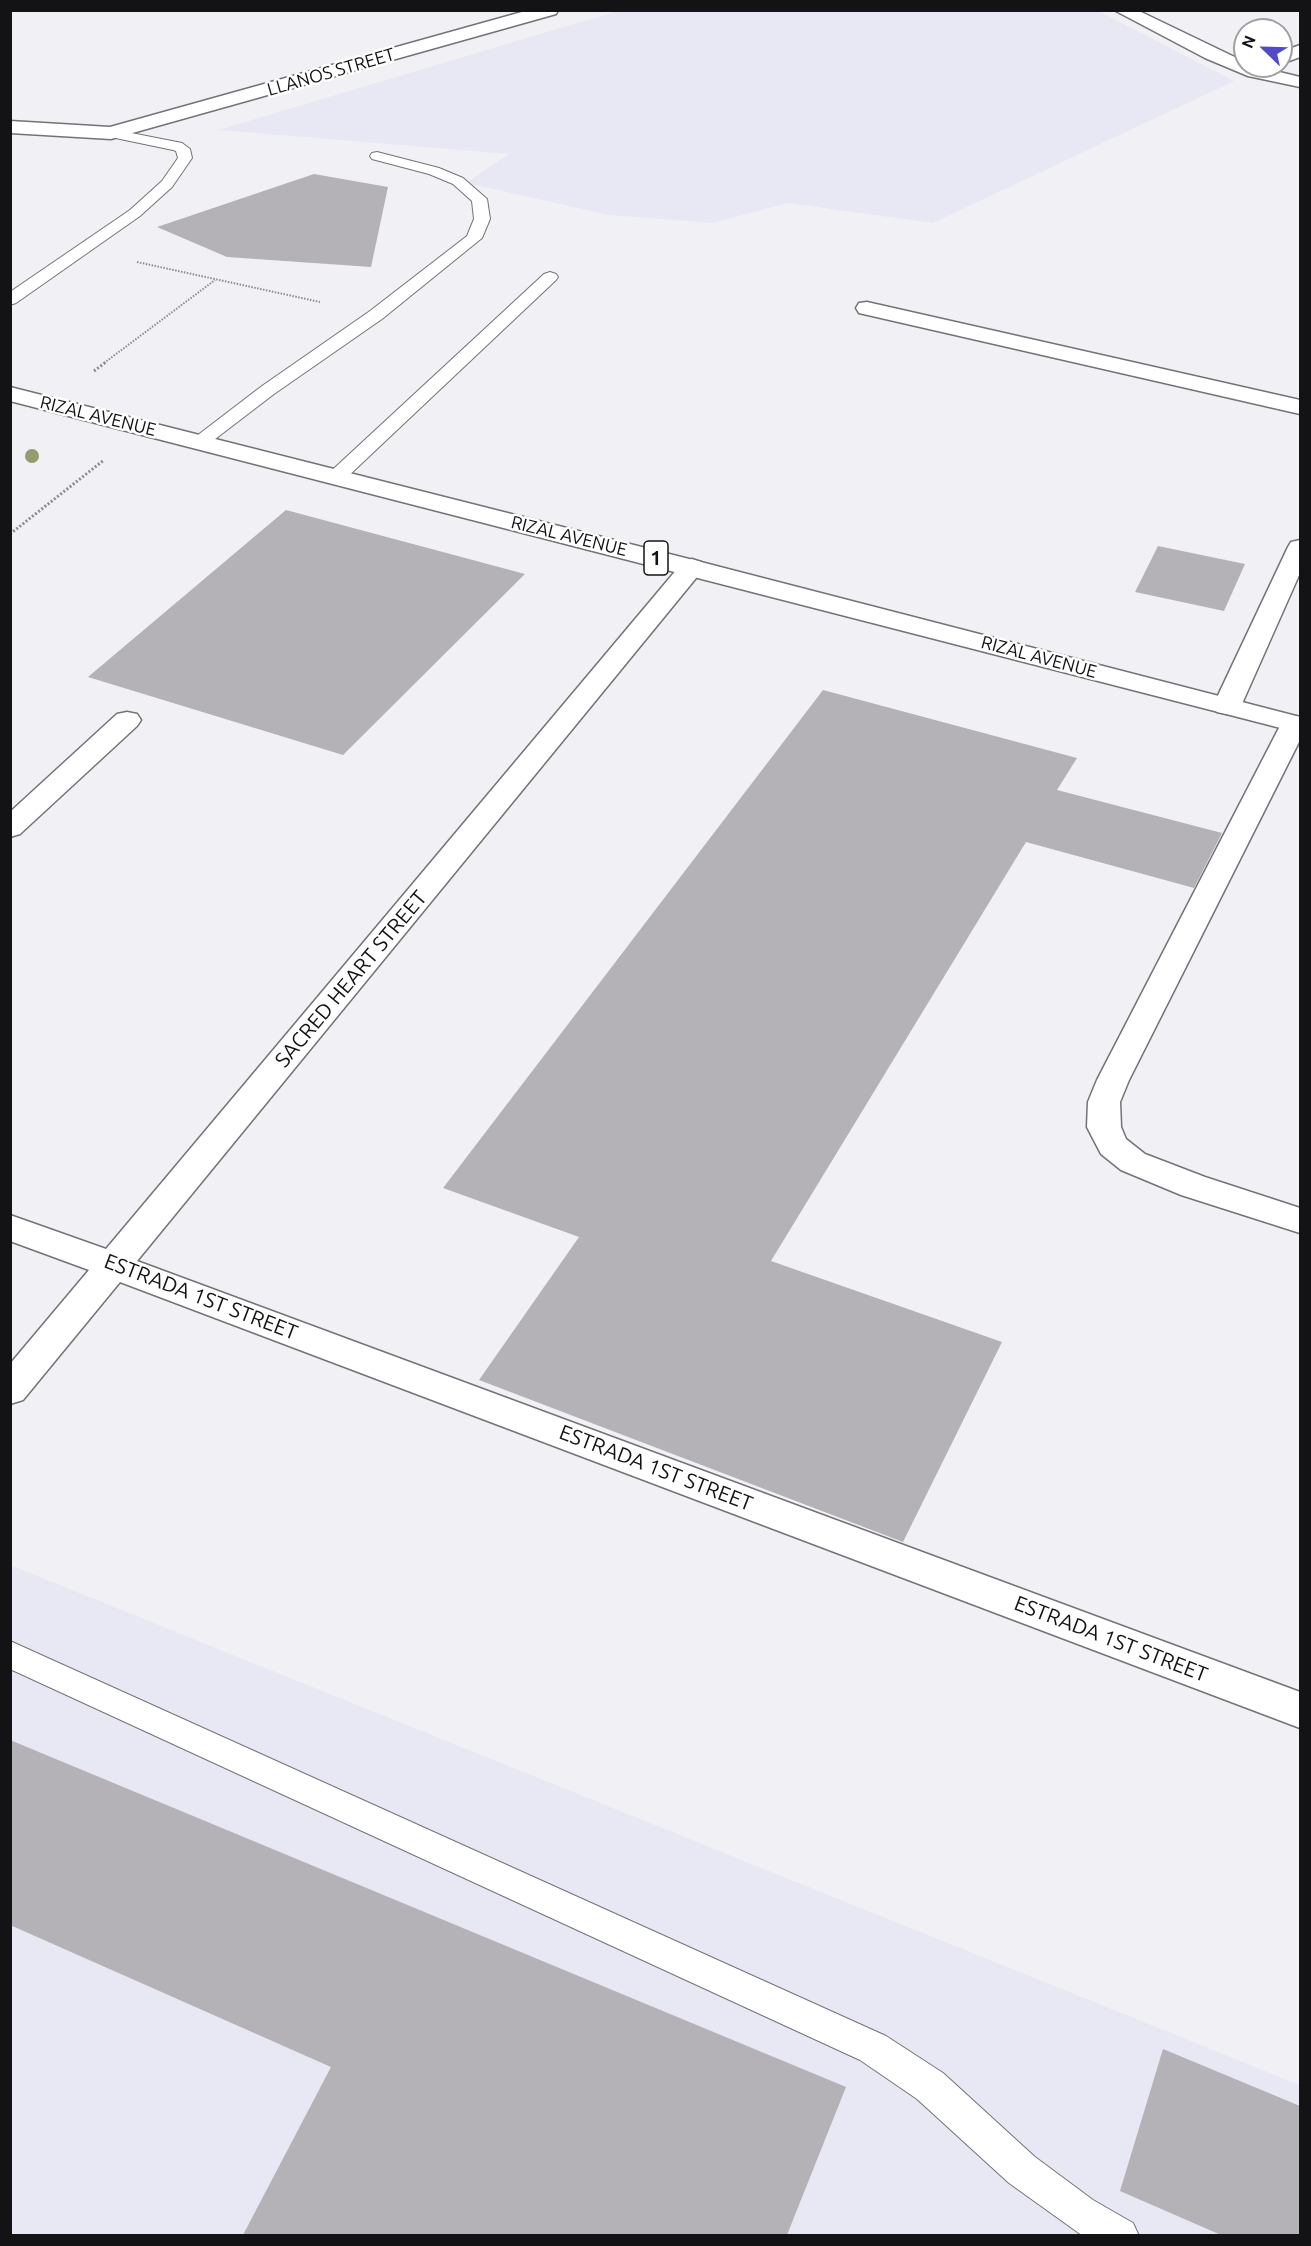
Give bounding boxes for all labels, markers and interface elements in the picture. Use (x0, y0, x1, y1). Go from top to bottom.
north arrow (1233, 18, 1293, 78)
text: N (1238, 33, 1259, 51)
street label: LLANOS STREET (265, 43, 397, 101)
street label: RIZAL AVENUE (38, 391, 158, 441)
street label: RIZAL AVENUE (509, 511, 629, 561)
road number: 1 (644, 541, 668, 575)
street label: RIZAL AVENUE (979, 631, 1099, 683)
street label: SACRED HEART STREET (270, 886, 432, 1072)
street label: ESTRADA 1ST STREET (101, 1248, 301, 1346)
street label: ESTRADA 1ST STREET (556, 1419, 756, 1517)
street label: ESTRADA 1ST STREET (1011, 1590, 1211, 1688)

